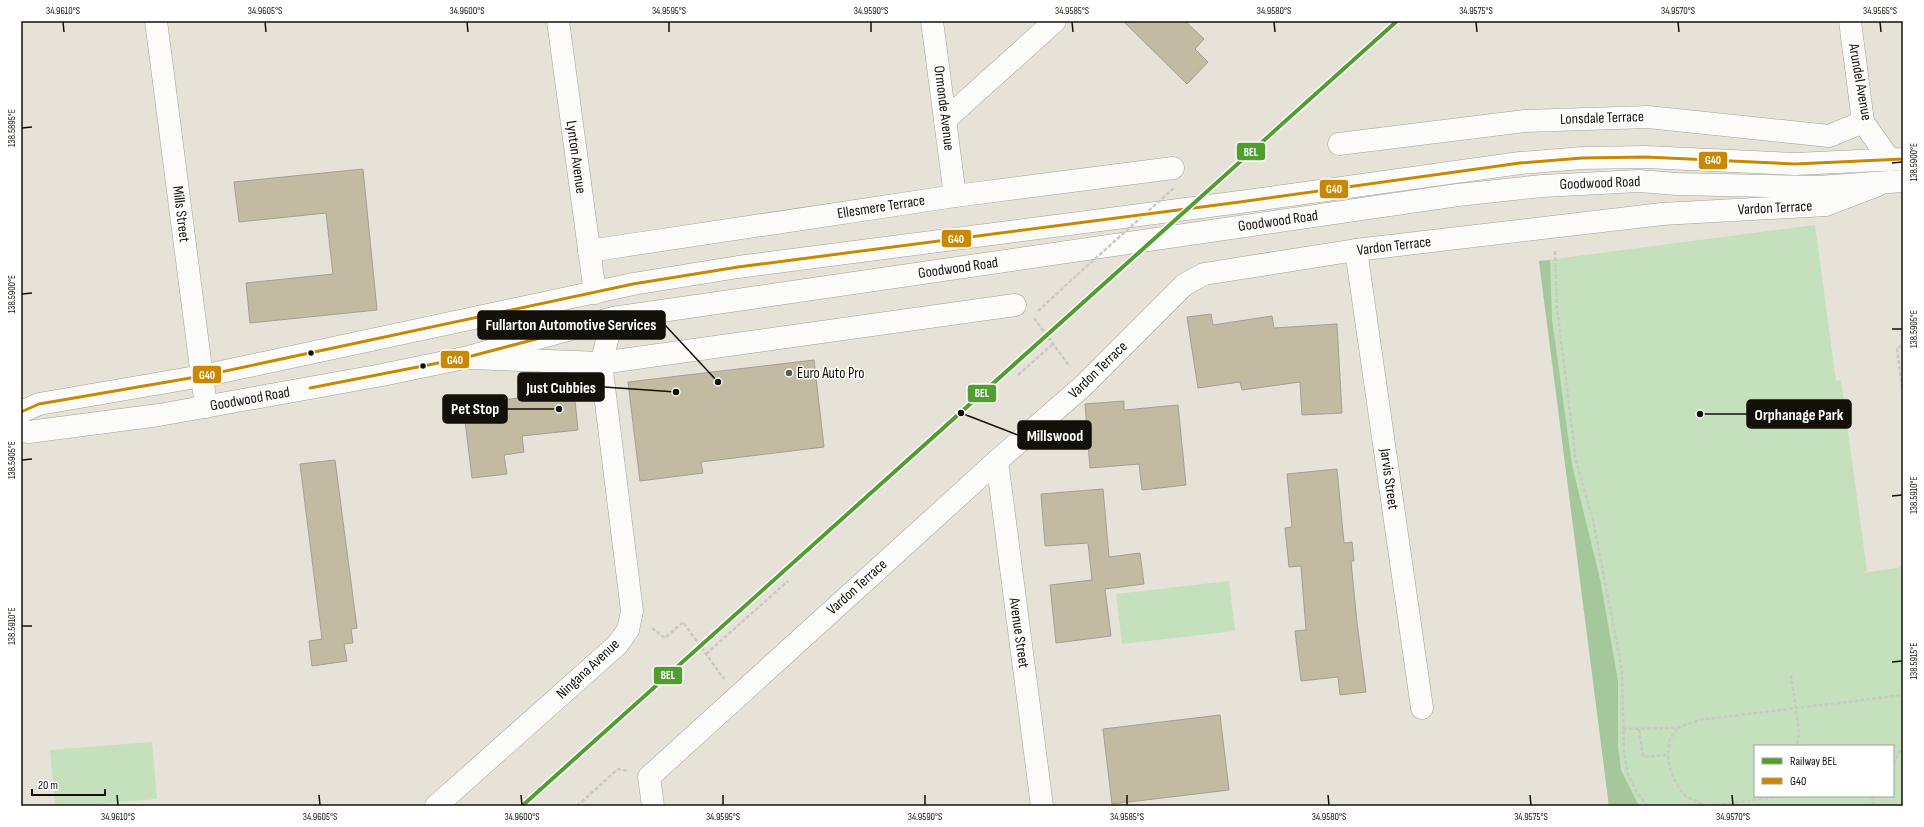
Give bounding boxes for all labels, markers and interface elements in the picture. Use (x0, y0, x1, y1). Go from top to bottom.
text: 34.9610°S (46, 5, 80, 17)
text: 34.9605°S (248, 5, 282, 17)
text: 34.9600°S (449, 5, 485, 17)
text: 34.9595°S (652, 5, 686, 17)
text: 34.9590°S (854, 5, 888, 17)
text: 34.9585°S (1055, 5, 1089, 17)
text: 34.9580°S (1257, 5, 1291, 17)
text: 34.9575°S (1459, 5, 1493, 17)
text: 34.9570°S (1661, 5, 1695, 17)
text: 34.9565°S (1863, 5, 1897, 17)
street label: Arundel Avenue (1844, 41, 1876, 122)
street label: Ormonde Avenue (929, 64, 959, 152)
street label: Lonsdale Terrace (1560, 107, 1644, 129)
text: 138.5895°E (6, 109, 18, 147)
street label: Lynton Avenue (561, 119, 591, 195)
line badge: BEL (1236, 142, 1266, 161)
text: 138.5900°E (1908, 143, 1920, 181)
text: BEL (1244, 146, 1259, 159)
line badge: G40 (1698, 151, 1728, 170)
text: G40 (1705, 154, 1721, 167)
street label: Goodwood Road (1559, 172, 1641, 194)
line badge: G40 (1319, 179, 1349, 199)
text: G40 (1326, 183, 1342, 196)
street label: Mills Street (168, 185, 194, 244)
street label: Ellesmere Terrace (836, 191, 926, 223)
street label: Vardon Terrace (1737, 197, 1813, 219)
street label: Goodwood Road (1237, 206, 1319, 236)
line badge: G40 (941, 229, 972, 248)
street label: Vardon Terrace (1356, 232, 1432, 260)
text: G40 (948, 233, 964, 246)
street label: Goodwood Road (917, 253, 999, 283)
text: 138.5900°E (6, 275, 18, 313)
text: 138.5905°E (1908, 310, 1920, 348)
callout: Fullarton Automotive Services (478, 311, 665, 339)
text: Fullarton Automotive Services (485, 316, 657, 335)
street label: Vardon Terrace (1065, 337, 1131, 403)
unlabelled marker (306, 348, 316, 358)
line badge: G40 (440, 350, 470, 369)
text: G40 (447, 354, 463, 367)
unlabelled marker (418, 361, 428, 371)
place label: Euro Auto Pro (797, 364, 865, 383)
line badge: G40 (192, 365, 222, 384)
marker: Euro Auto Pro (784, 368, 794, 378)
text: G40 (199, 369, 215, 382)
callout: Just Cubbies (518, 373, 604, 401)
text: Just Cubbies (525, 379, 596, 398)
street label: Goodwood Road (209, 383, 291, 415)
line badge: BEL (967, 384, 997, 403)
text: BEL (975, 387, 990, 400)
callout: Pet Stop (443, 395, 507, 423)
text: Pet Stop (451, 400, 499, 419)
callout: Orphanage Park (1747, 400, 1851, 428)
text: Orphanage Park (1755, 406, 1844, 425)
callout: Millswood (1018, 421, 1091, 449)
text: Millswood (1027, 427, 1083, 446)
text: 138.5905°E (6, 441, 18, 479)
street label: Jarvis Street (1375, 446, 1403, 511)
text: 138.5910°E (1908, 476, 1920, 514)
street label: Vardon Terrace (823, 555, 891, 619)
street label: Avenue Street (1005, 596, 1033, 670)
text: 138.5910°E (6, 607, 18, 645)
street label: Ningana Avenue (552, 635, 624, 703)
text: 138.5915°E (1908, 643, 1920, 679)
line badge: BEL (653, 666, 683, 685)
text: BEL (661, 669, 676, 682)
legend (1754, 745, 1894, 797)
text: Railway BEL (1790, 754, 1837, 769)
scale bar (32, 771, 105, 797)
text: G40 (1790, 774, 1806, 789)
text: 20 m (38, 778, 58, 793)
text: 34.9610°S (101, 811, 135, 823)
text: 34.9605°S (303, 811, 337, 823)
text: 34.9600°S (504, 811, 540, 823)
text: 34.9595°S (706, 811, 740, 823)
text: 34.9590°S (908, 811, 942, 823)
text: 34.9585°S (1110, 811, 1144, 823)
text: 34.9580°S (1312, 811, 1346, 823)
text: 34.9575°S (1514, 811, 1548, 823)
text: 34.9570°S (1716, 811, 1750, 823)

